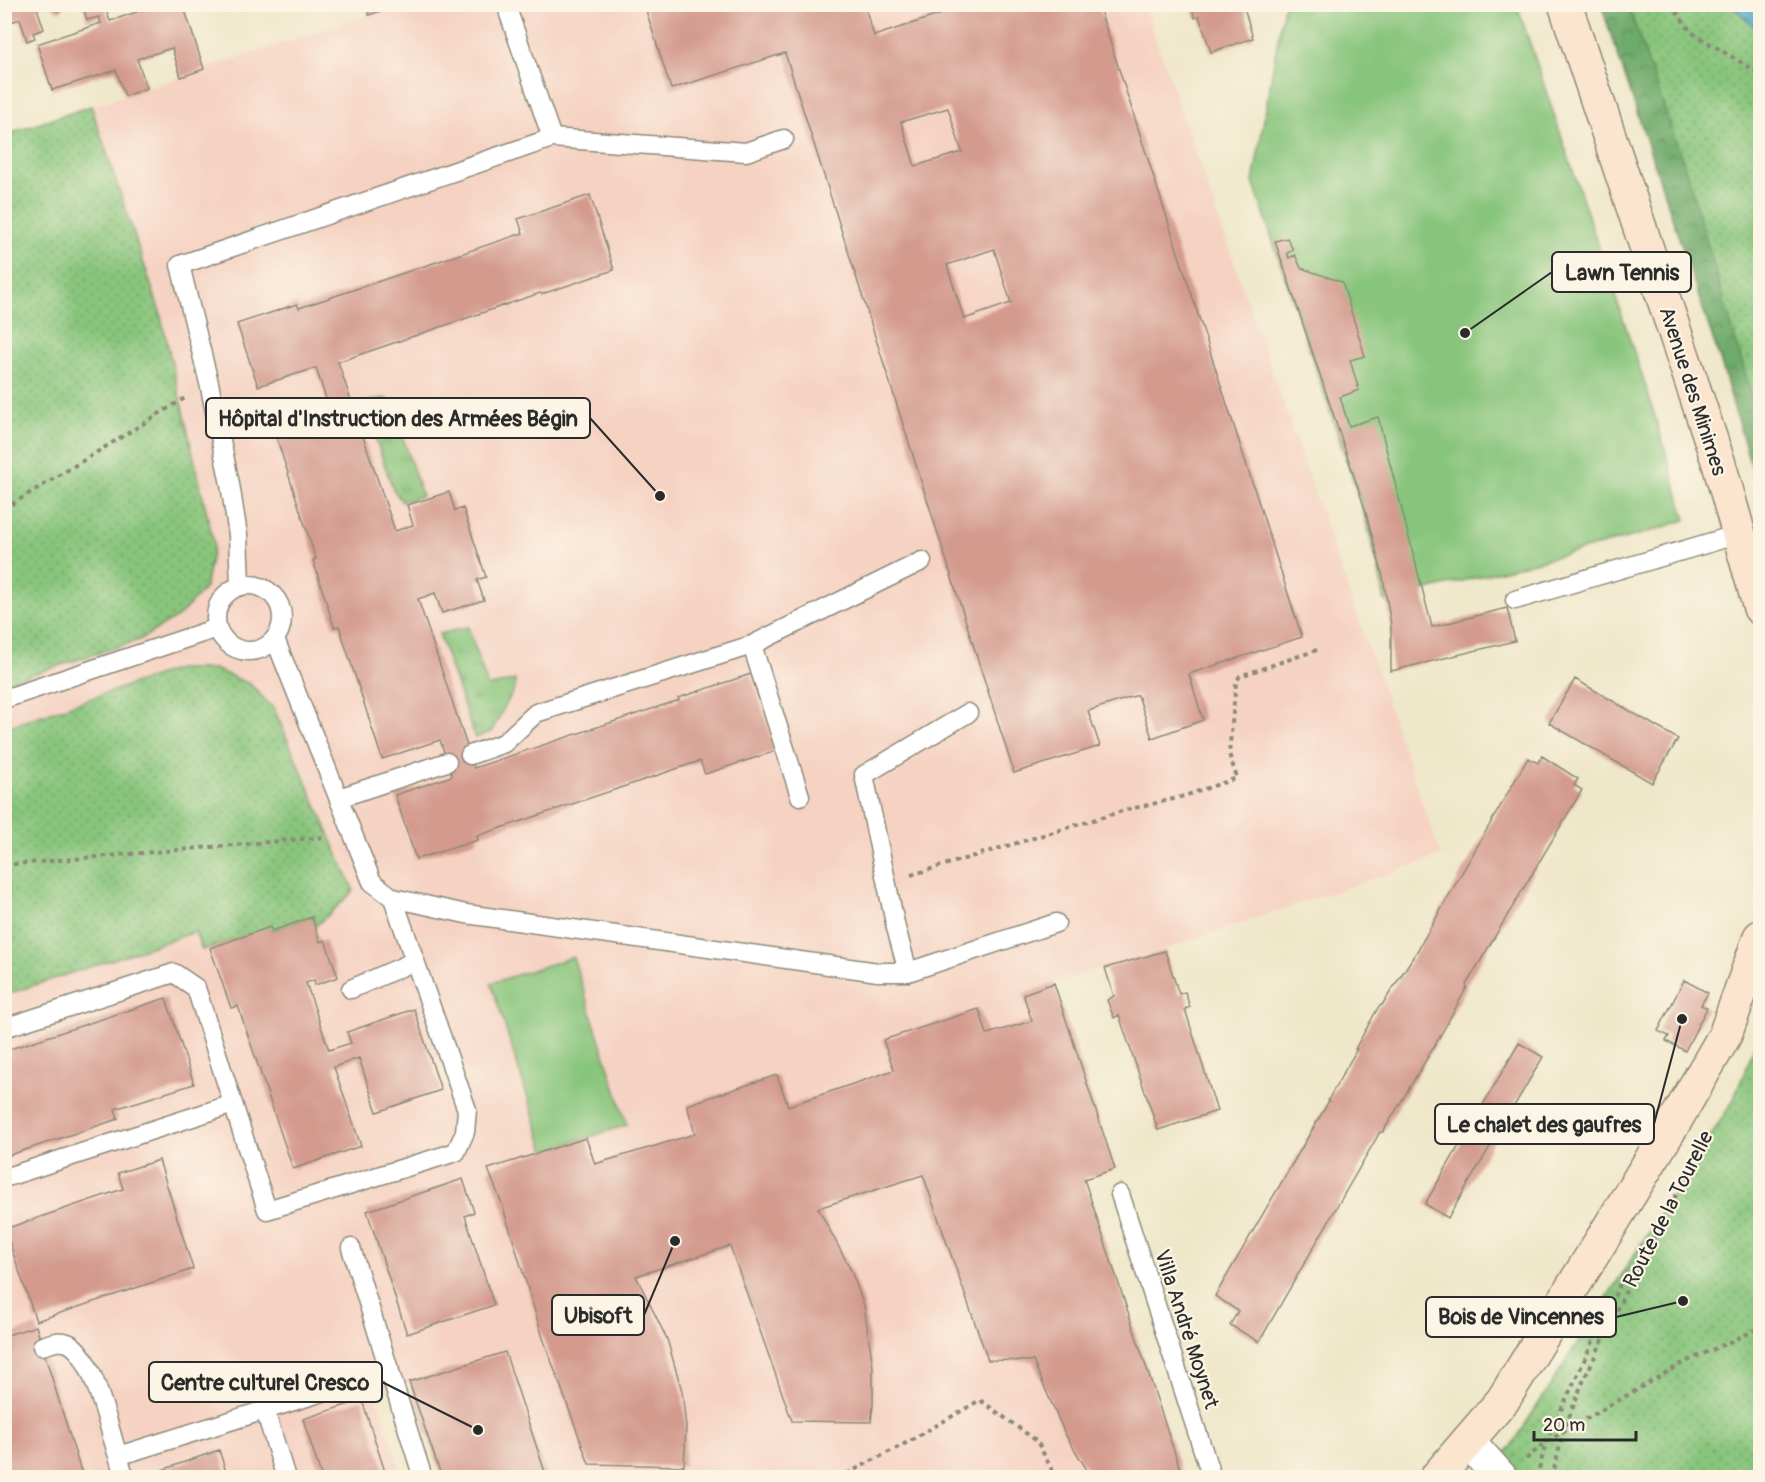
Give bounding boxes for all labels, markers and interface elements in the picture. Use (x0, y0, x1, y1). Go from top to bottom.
callout: Lawn Tennis (1552, 252, 1691, 292)
text: Lawn Tennis (1565, 259, 1679, 287)
street label: Avenue des Minimes (1652, 303, 1733, 480)
callout: Hôpital d'Instruction des Armées Bégin (206, 398, 590, 438)
text: Hôpital d'Instruction des Armées Bégin (218, 405, 578, 433)
callout: Le chalet des gaufres (1435, 1104, 1654, 1144)
text: Le chalet des gaufres (1447, 1111, 1642, 1139)
street label: Route de la Tourelle (1617, 1126, 1720, 1292)
street label: Villa André Moynet (1148, 1246, 1225, 1413)
callout: Ubisoft (552, 1295, 644, 1335)
callout: Bois de Vincennes (1426, 1297, 1616, 1337)
text: Ubisoft (564, 1302, 633, 1330)
text: Bois de Vincennes (1438, 1303, 1604, 1331)
callout: Centre culturel Cresco (149, 1362, 382, 1402)
text: Centre culturel Cresco (161, 1369, 369, 1397)
scale bar (1534, 1404, 1636, 1442)
text: 20 m (1543, 1414, 1585, 1437)

